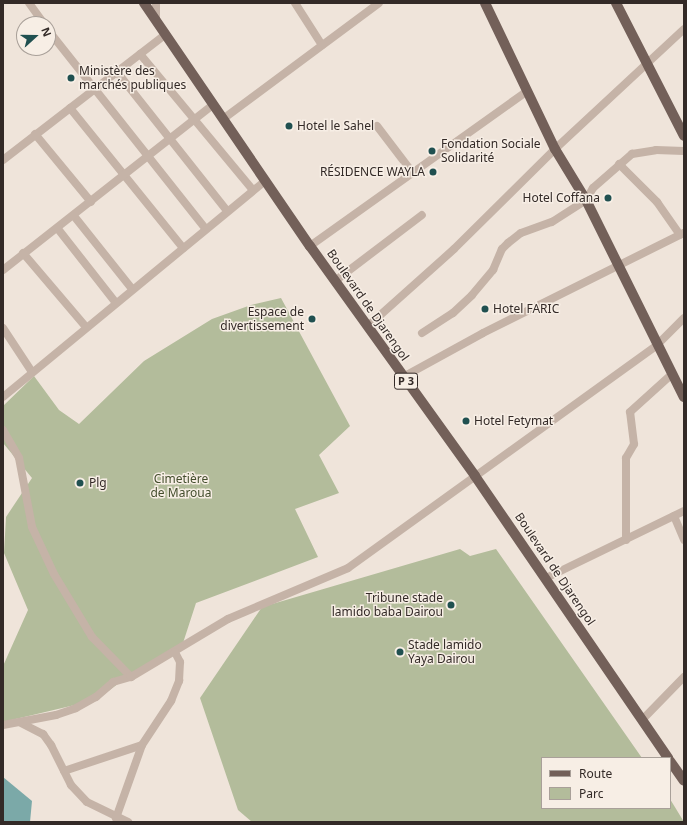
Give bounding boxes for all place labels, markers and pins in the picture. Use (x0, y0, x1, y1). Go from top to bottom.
place label: Ministère des marchés publiques (79, 64, 186, 92)
marker: Ministère des marchés publiques (66, 73, 76, 83)
place label: Hotel le Sahel (297, 119, 374, 133)
marker: Hotel le Sahel (284, 121, 294, 131)
place label: Fondation Sociale Solidarité (441, 137, 541, 165)
marker: Fondation Sociale Solidarité (426, 145, 438, 157)
place label: RÉSIDENCE WAYLA (320, 165, 425, 179)
marker: RÉSIDENCE WAYLA (428, 167, 438, 177)
place label: Hotel Coffana (523, 191, 600, 205)
marker: Hotel Coffana (603, 193, 613, 203)
place label: Hotel FARIC (493, 302, 559, 316)
marker: Hotel FARIC (480, 304, 490, 314)
place label: Espace de divertissement (220, 305, 304, 333)
marker: Espace de divertissement (307, 314, 317, 324)
place label: Hotel Fetymat (474, 414, 553, 428)
marker: Hotel Fetymat (461, 416, 471, 426)
place label: Plg (89, 476, 107, 490)
marker: Plg (74, 477, 86, 489)
place label: Tribune stade lamido baba Dairou (332, 591, 443, 619)
marker: Tribune stade lamido baba Dairou (446, 600, 456, 610)
place label: Stade lamido Yaya Dairou (408, 638, 482, 666)
marker: Stade lamido Yaya Dairou (395, 647, 405, 657)

